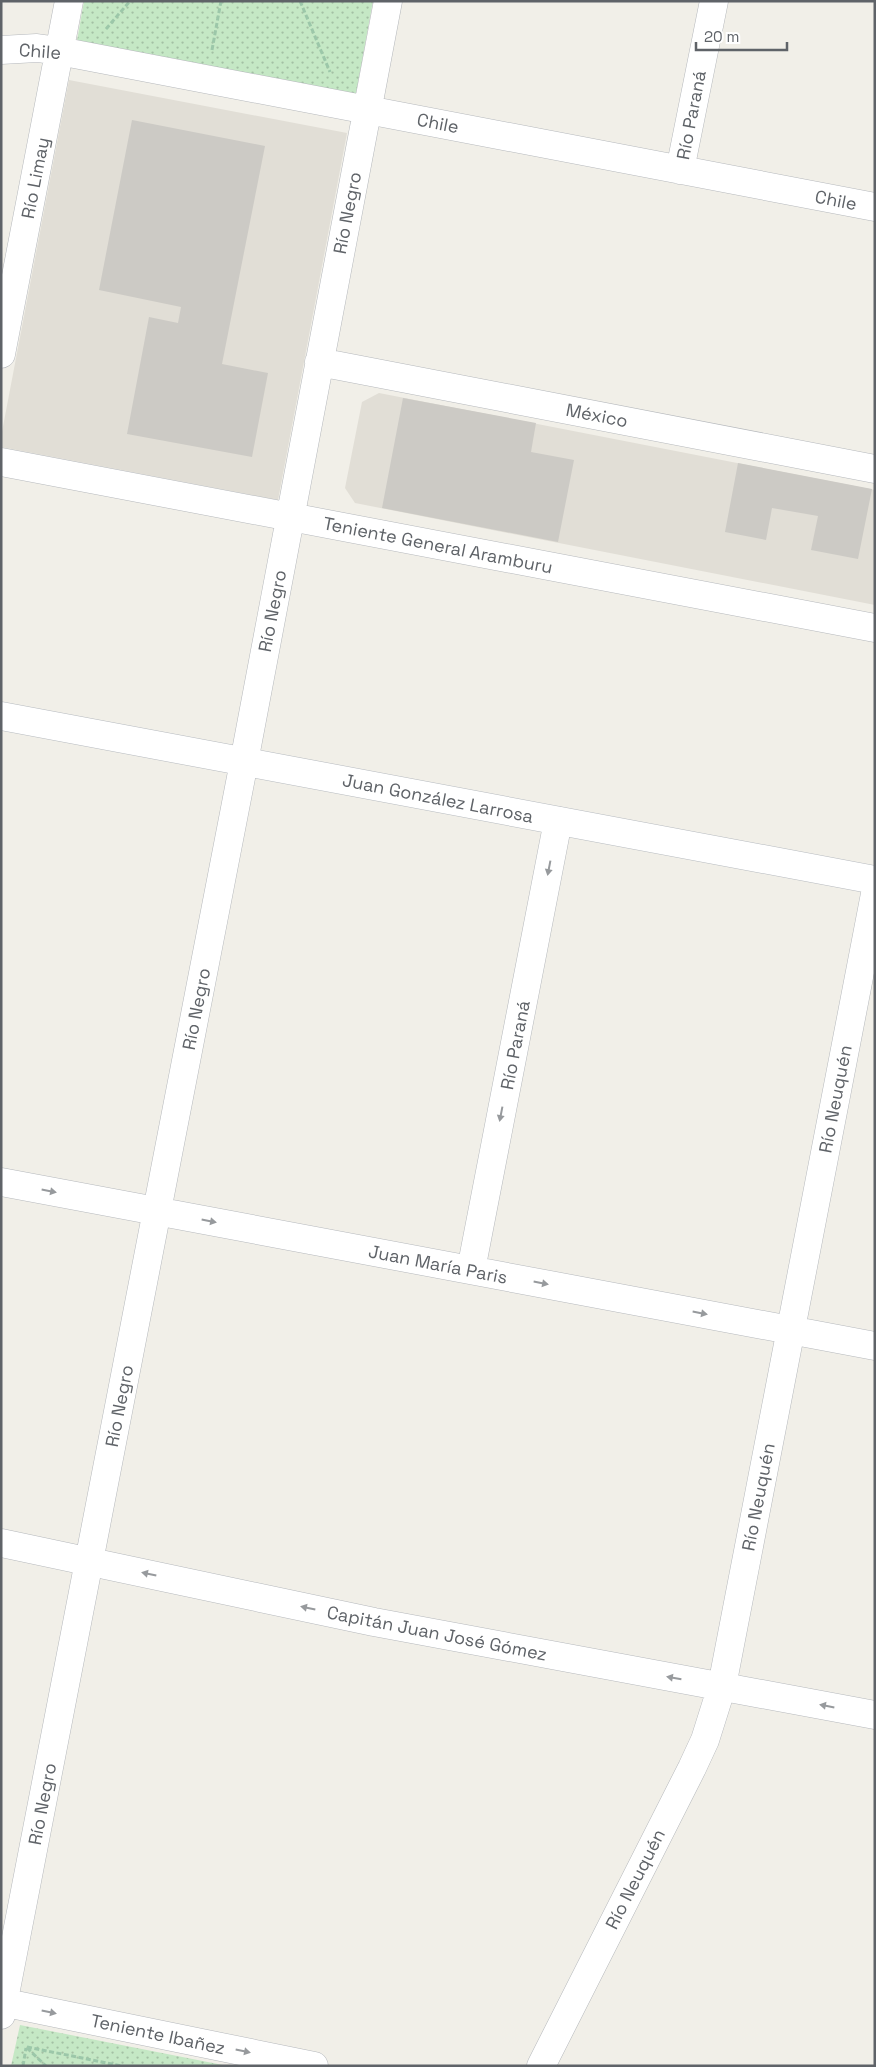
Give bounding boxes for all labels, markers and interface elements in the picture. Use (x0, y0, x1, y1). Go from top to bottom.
scale bar (696, 20, 787, 52)
text: 20 m (704, 27, 739, 46)
street label: Chile (18, 38, 62, 64)
street label: Río Paraná (671, 68, 711, 162)
street label: Chile (415, 108, 461, 138)
street label: Río Limay (16, 135, 54, 221)
street label: Río Negro (328, 170, 366, 256)
street label: Chile (813, 185, 859, 215)
street label: México (564, 398, 630, 432)
street label: Teniente General Aramburu (321, 511, 555, 579)
street label: Río Negro (253, 568, 291, 654)
street label: Juan González Larrosa (341, 768, 535, 828)
one-way arrow (545, 861, 553, 876)
street label: Río Negro (177, 966, 215, 1052)
street label: Río Paraná (495, 998, 535, 1092)
street label: Río Neuquén (813, 1043, 857, 1155)
one-way arrow (497, 1106, 505, 1122)
one-way arrow (42, 1187, 58, 1195)
one-way arrow (201, 1217, 217, 1225)
street label: Juan María Paris (367, 1239, 509, 1289)
one-way arrow (533, 1279, 548, 1287)
one-way arrow (693, 1309, 708, 1317)
street label: Río Negro (100, 1363, 138, 1449)
street label: Río Neuquén (736, 1441, 780, 1553)
one-way arrow (141, 1570, 156, 1578)
street label: Capitán Juan José Gómez (325, 1600, 549, 1666)
one-way arrow (300, 1604, 315, 1612)
one-way arrow (665, 1673, 681, 1681)
one-way arrow (819, 1702, 834, 1710)
street label: Río Negro (23, 1761, 61, 1847)
street label: Río Neuquén (600, 1825, 670, 1933)
one-way arrow (41, 2008, 57, 2016)
street label: Teniente Ibañez (89, 2009, 227, 2059)
one-way arrow (235, 2047, 250, 2055)

